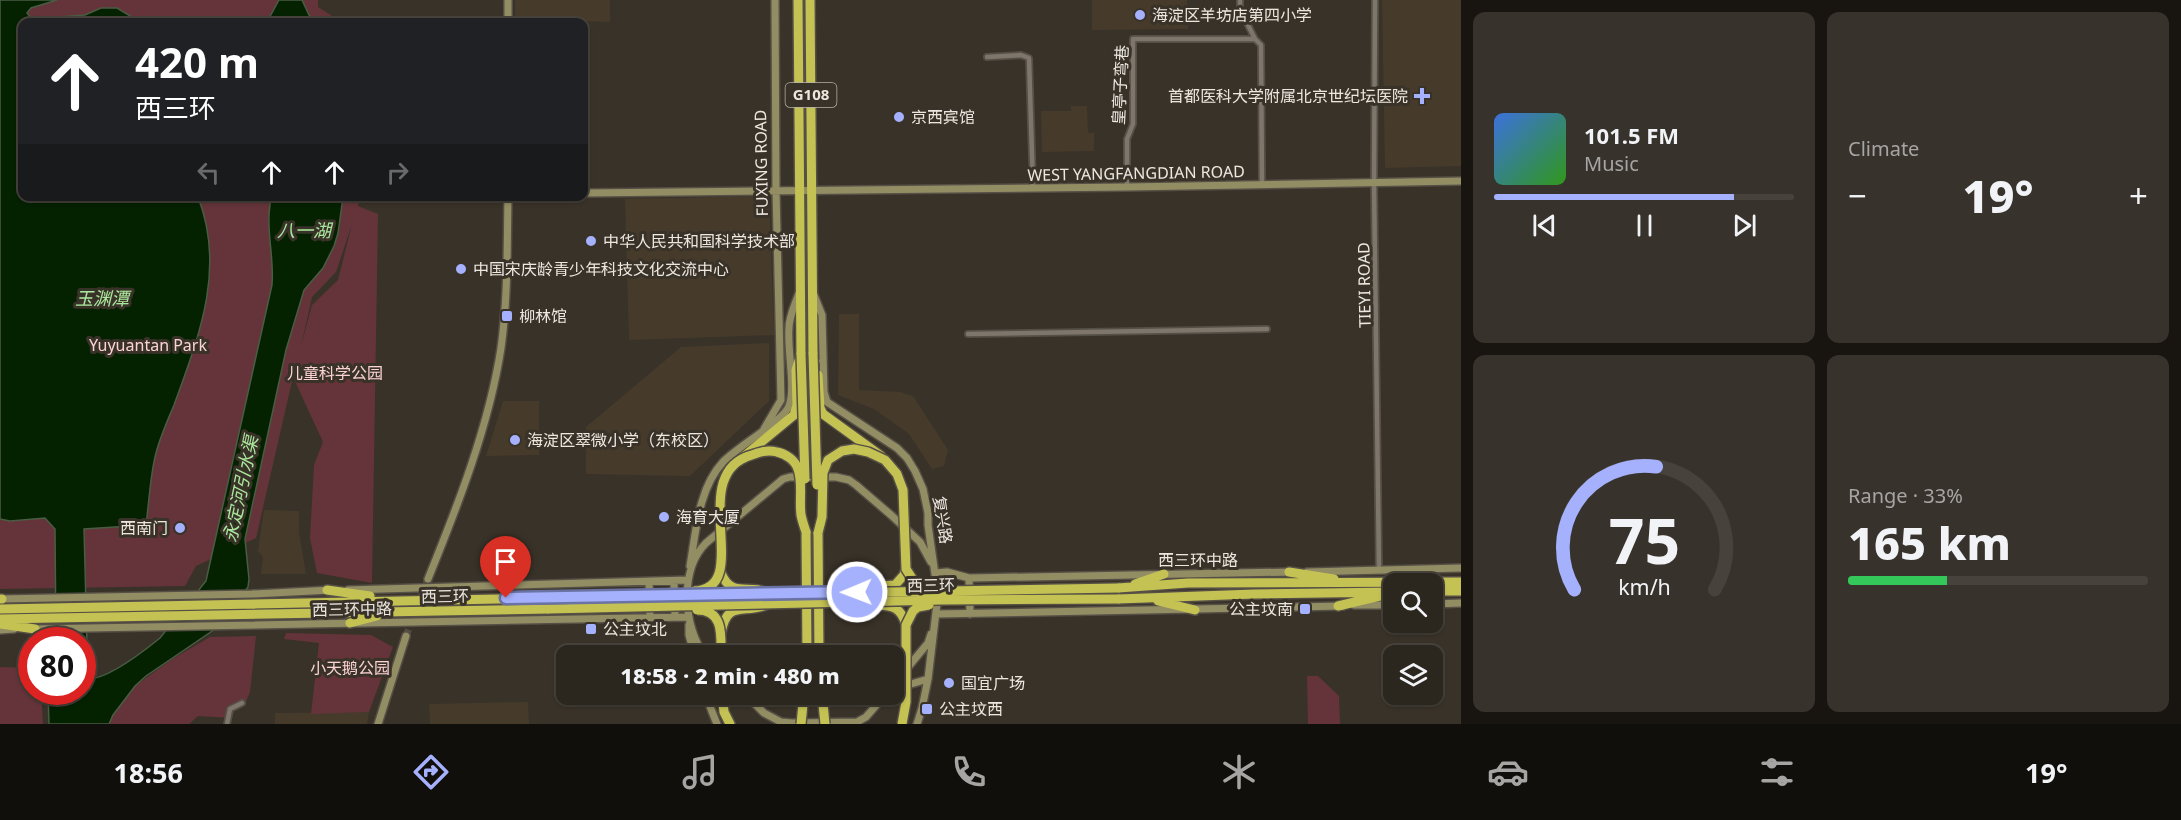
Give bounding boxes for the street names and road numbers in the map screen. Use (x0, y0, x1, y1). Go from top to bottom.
street label: 皇亭子弯巷 (1107, 44, 1133, 126)
road number: G108 (786, 83, 836, 107)
street label: FUXING ROAD (749, 109, 773, 217)
street label: WEST YANGFANGDIAN ROAD (1027, 160, 1245, 186)
street label: TIEYI ROAD (1352, 242, 1376, 328)
street label: 复兴路 (928, 495, 958, 545)
street label: 西三环中路 (1158, 549, 1238, 571)
street label: 西三环 (907, 574, 955, 596)
street label: 西三环 (421, 585, 469, 607)
street label: 西三环中路 (312, 597, 392, 621)

